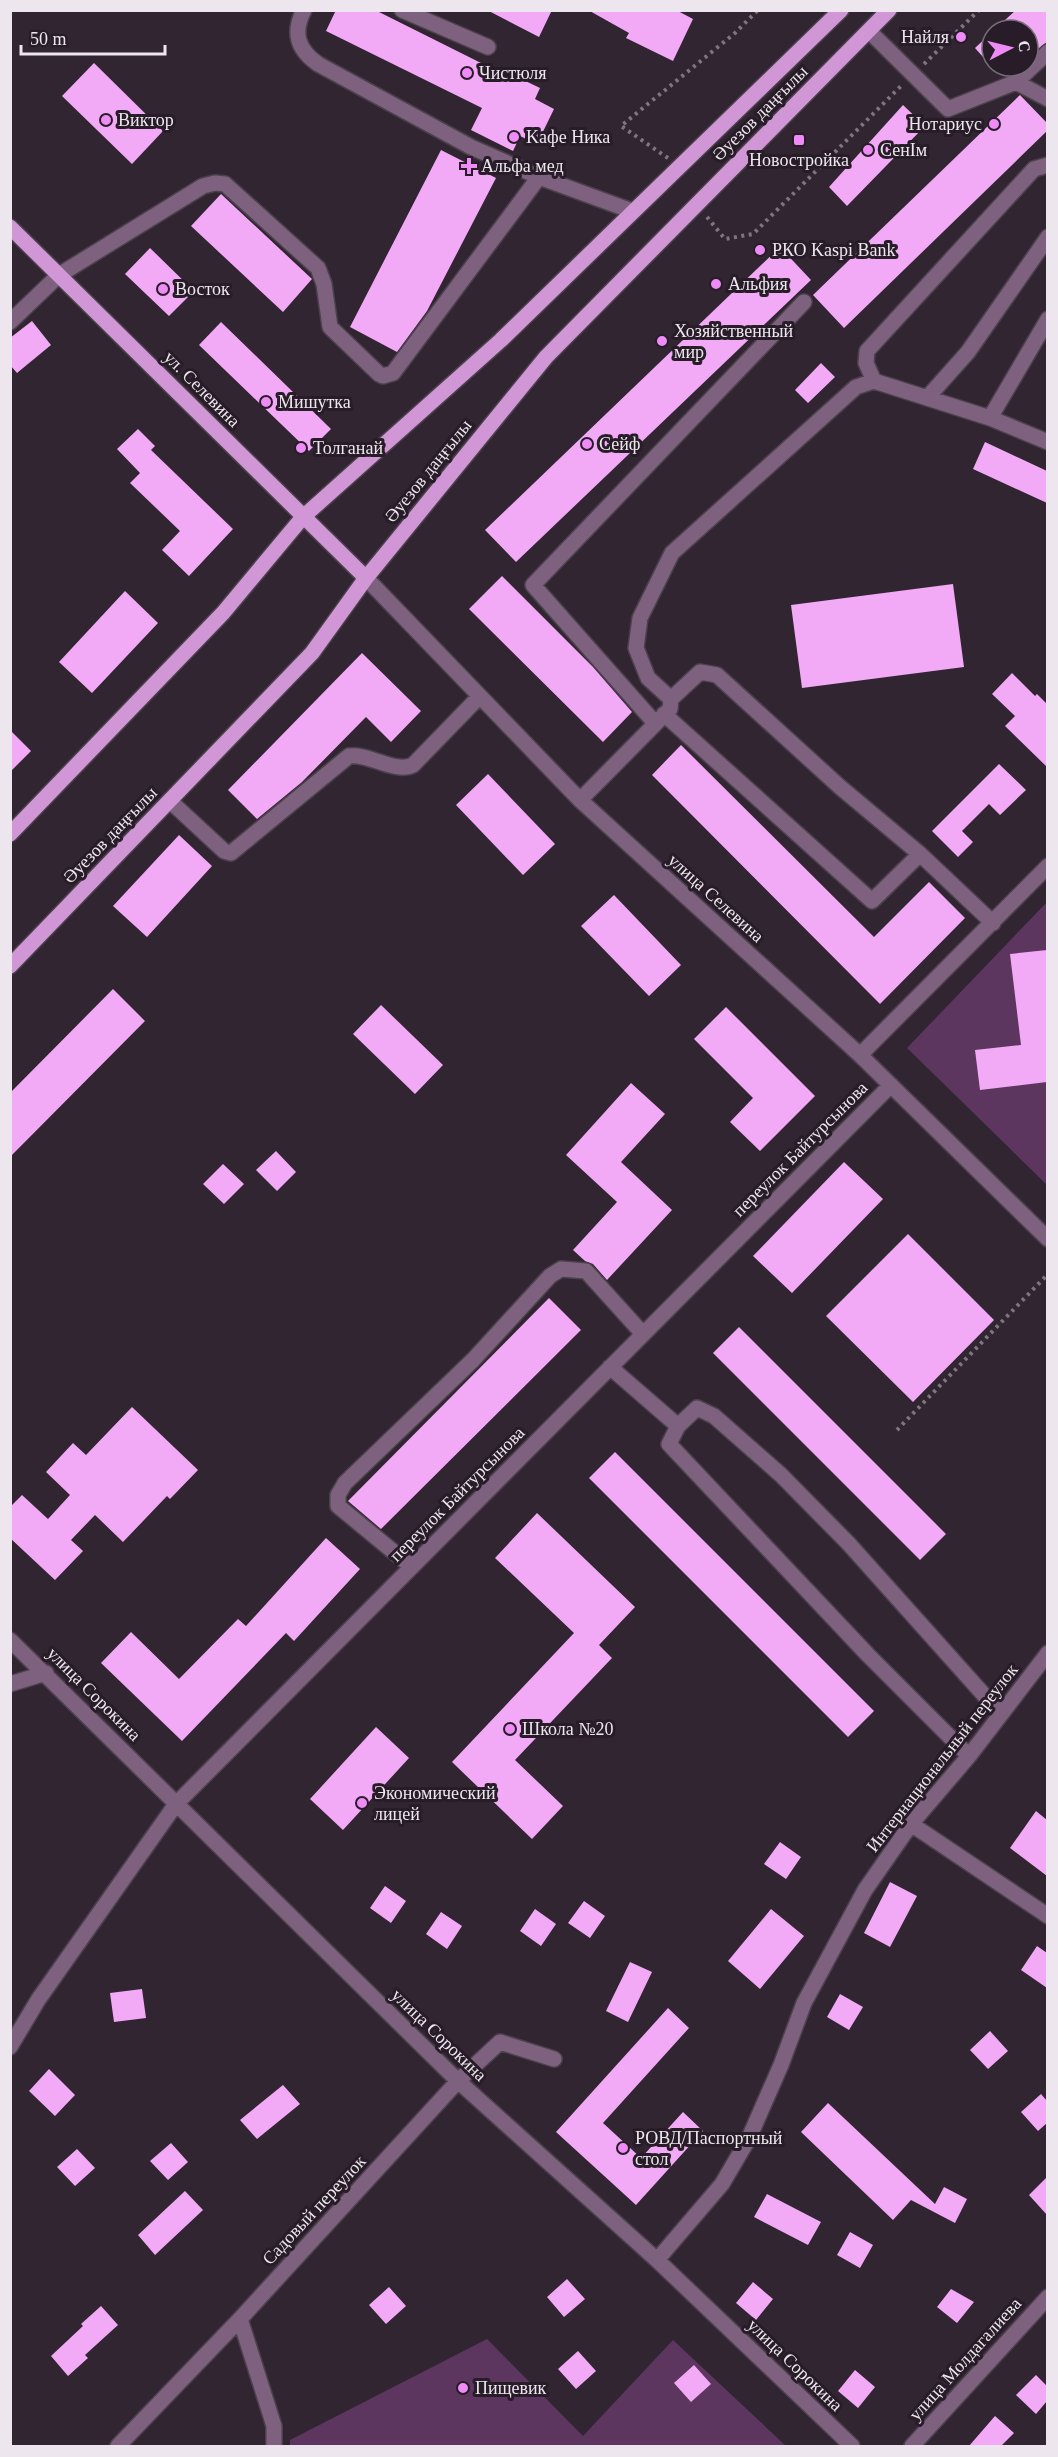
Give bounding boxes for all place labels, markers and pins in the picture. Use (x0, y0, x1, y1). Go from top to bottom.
place label: Найля (901, 27, 949, 47)
marker: Найля (954, 30, 968, 44)
place label: Чистюля (479, 63, 546, 83)
marker: Чистюля (460, 66, 474, 80)
place label: Виктор (118, 110, 174, 130)
marker: Виктор (99, 113, 113, 127)
place label: Нотариус (909, 114, 982, 134)
marker: Нотариус (987, 117, 1001, 131)
place label: Kaфе Ника (526, 127, 610, 147)
marker: Kaфе Ника (507, 130, 521, 144)
marker: Новостройка (792, 133, 806, 147)
place label: СенIм (880, 140, 927, 160)
marker: СенIм (861, 143, 875, 157)
place label: Новостройка (749, 150, 849, 170)
place label: Альфа мед (481, 156, 564, 176)
marker: Альфа мед (462, 159, 476, 173)
place label: РКО Kaspi Bank (772, 240, 896, 260)
marker: РКО Kaspi Bank (753, 243, 767, 257)
place label: Альфия (728, 274, 788, 294)
marker: Альфия (709, 277, 723, 291)
place label: Восток (175, 279, 230, 299)
marker: Восток (156, 282, 170, 296)
place label: Хозяйственный мир (674, 321, 793, 362)
marker: Хозяйственный мир (655, 334, 669, 348)
place label: Мишутка (278, 392, 351, 412)
marker: Мишутка (259, 395, 273, 409)
place label: Сейф (599, 434, 641, 454)
marker: Сейф (580, 437, 594, 451)
place label: Толганай (313, 438, 383, 458)
marker: Толганай (294, 441, 308, 455)
place label: Школа №20 (522, 1719, 613, 1739)
marker: Школа №20 (503, 1722, 517, 1736)
place label: Экономический лицей (374, 1783, 496, 1824)
marker: Экономический лицей (355, 1796, 369, 1810)
place label: РОВД/Паспортный стол (635, 2128, 783, 2169)
marker: РОВД/Паспортный стол (616, 2141, 630, 2155)
place label: Пищевик (475, 2378, 547, 2398)
marker: Пищевик (456, 2381, 470, 2395)

